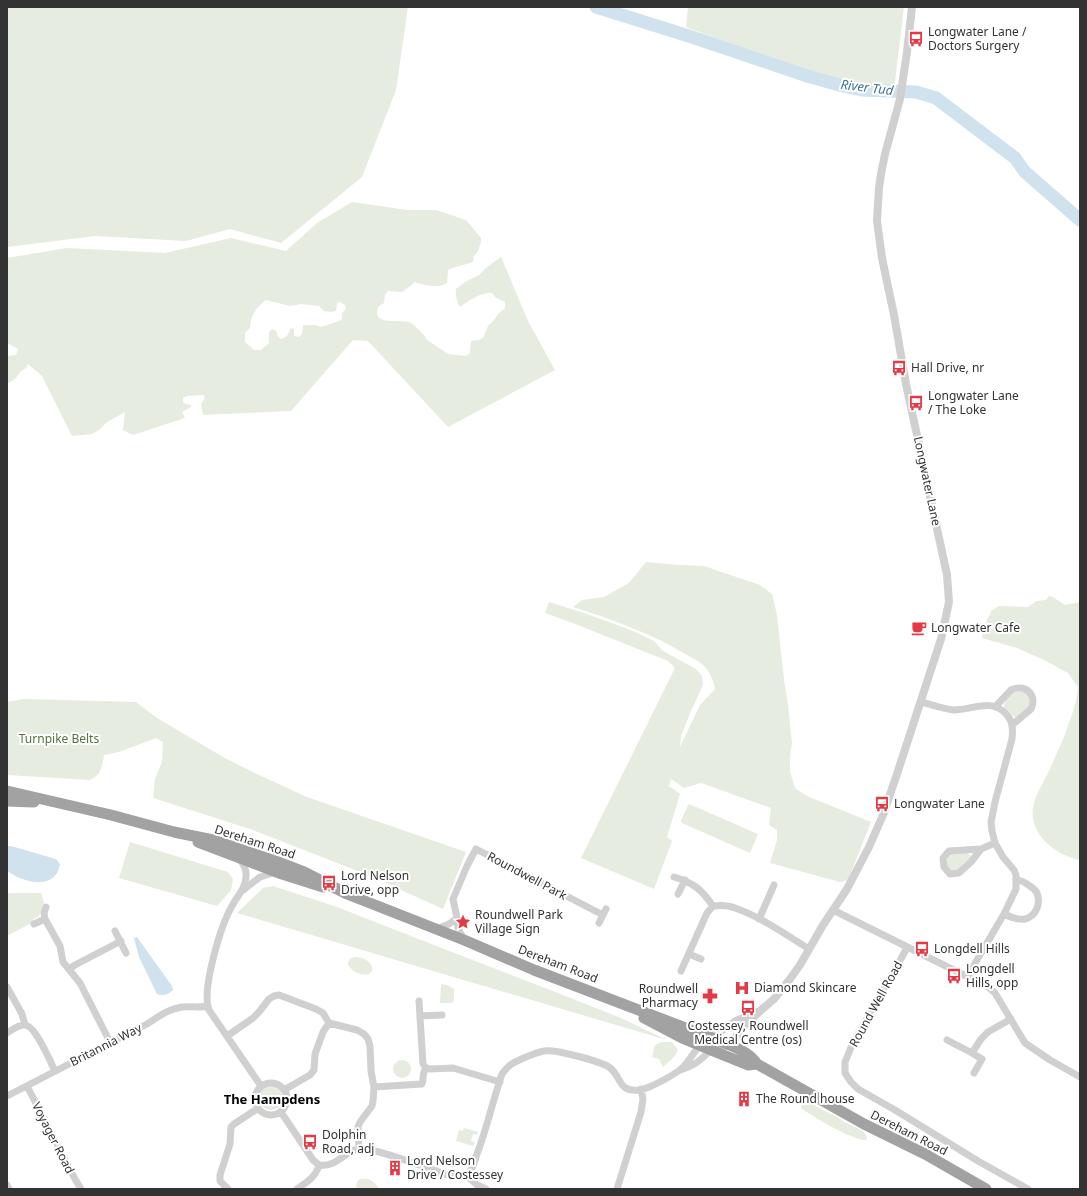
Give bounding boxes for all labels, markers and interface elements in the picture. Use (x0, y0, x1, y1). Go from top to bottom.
place label: Longwater Lane / Doctors Surgery (928, 23, 1027, 54)
bus stop icon: Longwater Lane / Doctors Surgery (907, 30, 925, 48)
water label: River Tud (840, 75, 895, 99)
bus stop icon: Hall Drive, nr (890, 359, 908, 377)
place label: Hall Drive, nr (911, 359, 984, 376)
place label: Longwater Lane / The Loke (928, 387, 1019, 418)
bus stop icon: Longwater Lane / The Loke (907, 394, 925, 412)
street label: Longwater Lane (910, 435, 945, 527)
cafe icon: Longwater Cafe (910, 619, 928, 637)
place label: Longwater Cafe (931, 619, 1020, 636)
park label: Turnpike Belts (19, 730, 99, 747)
bus stop icon: Longwater Lane (873, 795, 891, 813)
place label: Longwater Lane (894, 795, 985, 812)
street label: Dereham Road (212, 820, 298, 863)
street label: Roundwell Park (484, 847, 571, 904)
place label: Lord Nelson Drive, opp (341, 867, 409, 898)
bus stop icon: Lord Nelson Drive, opp (320, 874, 338, 892)
place label: Roundwell Park Village Sign (475, 906, 563, 937)
place icon: Roundwell Park Village Sign (454, 913, 472, 931)
street label: Dereham Road (516, 940, 601, 987)
bus stop icon: Longdell Hills (913, 940, 931, 958)
place label: Longdell Hills (934, 940, 1010, 957)
street label: Round Well Road (845, 958, 906, 1050)
place label: Longdell Hills, opp (966, 960, 1018, 991)
bus stop icon: Longdell Hills, opp (945, 967, 963, 985)
hospital icon: Diamond Skincare (733, 979, 751, 997)
place label: Diamond Skincare (754, 979, 857, 996)
place label: Roundwell Pharmacy (639, 980, 699, 1011)
pharmacy icon: Roundwell Pharmacy (701, 987, 719, 1005)
bus stop icon: Costessey, Roundwell Medical Centre (os) (739, 999, 757, 1017)
place label: Costessey, Roundwell Medical Centre (os) (687, 1017, 809, 1048)
street label: Britannia Way (67, 1019, 145, 1070)
district label: The Hampdens (224, 1090, 320, 1108)
building icon: The Round house (735, 1090, 753, 1108)
place label: The Round house (756, 1090, 855, 1107)
street label: Voyager Road (28, 1099, 79, 1176)
street label: Dereham Road (868, 1106, 951, 1159)
place label: Dolphin Road, adj (322, 1126, 374, 1157)
bus stop icon: Dolphin Road, adj (301, 1133, 319, 1151)
place label: Lord Nelson Drive / Costessey (407, 1152, 504, 1183)
building icon: Lord Nelson Drive / Costessey (386, 1159, 404, 1177)

